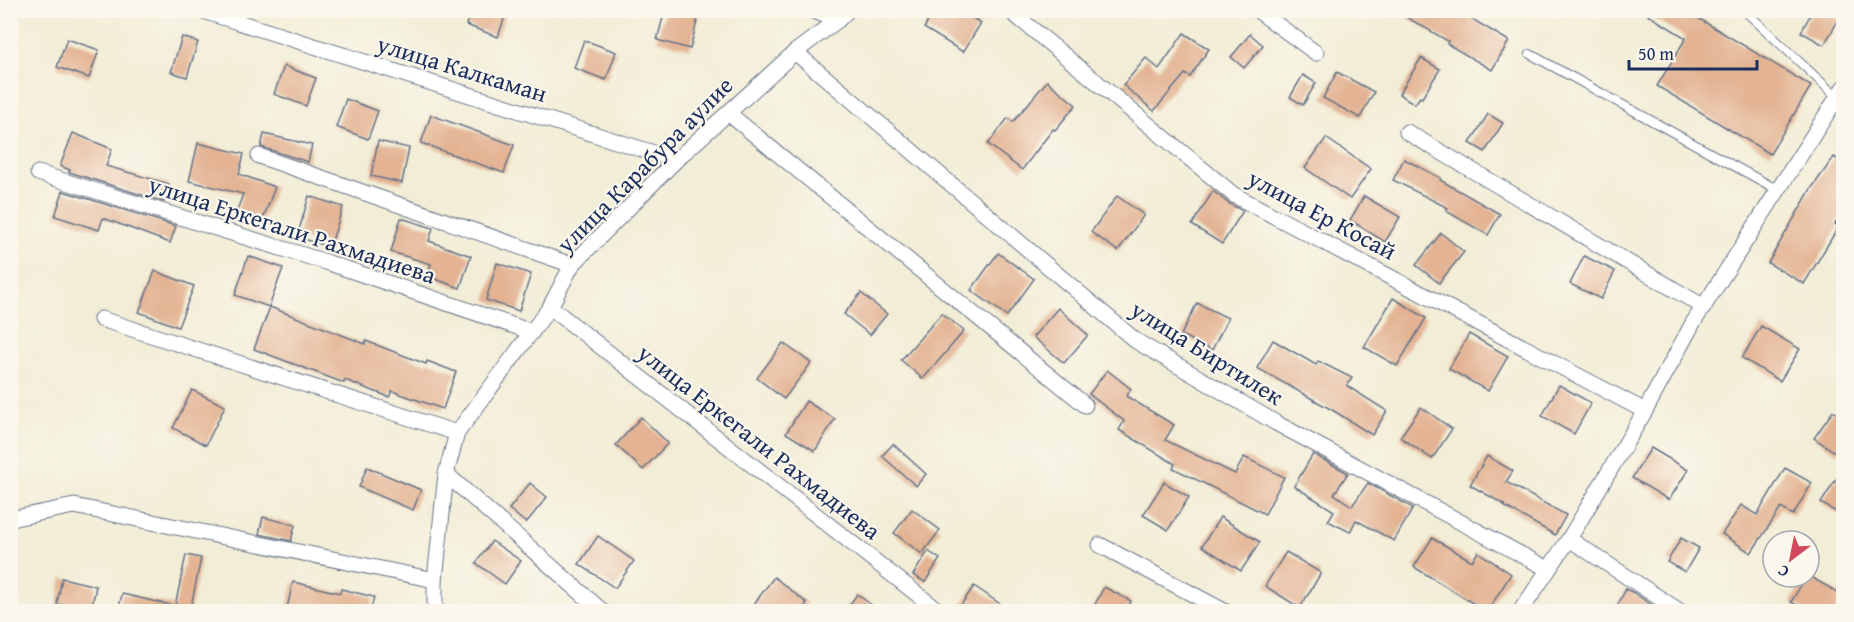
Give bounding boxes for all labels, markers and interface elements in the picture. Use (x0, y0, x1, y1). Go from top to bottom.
street label: улица Калкаман (372, 26, 551, 111)
scale bar (1629, 33, 1756, 71)
text: 50 m (1638, 40, 1674, 67)
street label: улица Карабура аулие (548, 68, 741, 262)
street label: улица Ер Косай (1241, 160, 1403, 268)
street label: улица Еркегали Рахмадиева (143, 166, 441, 293)
street label: улица Биртилек (1123, 291, 1291, 414)
street label: улица Еркегали Рахмадиева (629, 335, 889, 548)
north arrow (1761, 529, 1821, 589)
text: С (1773, 559, 1793, 584)

